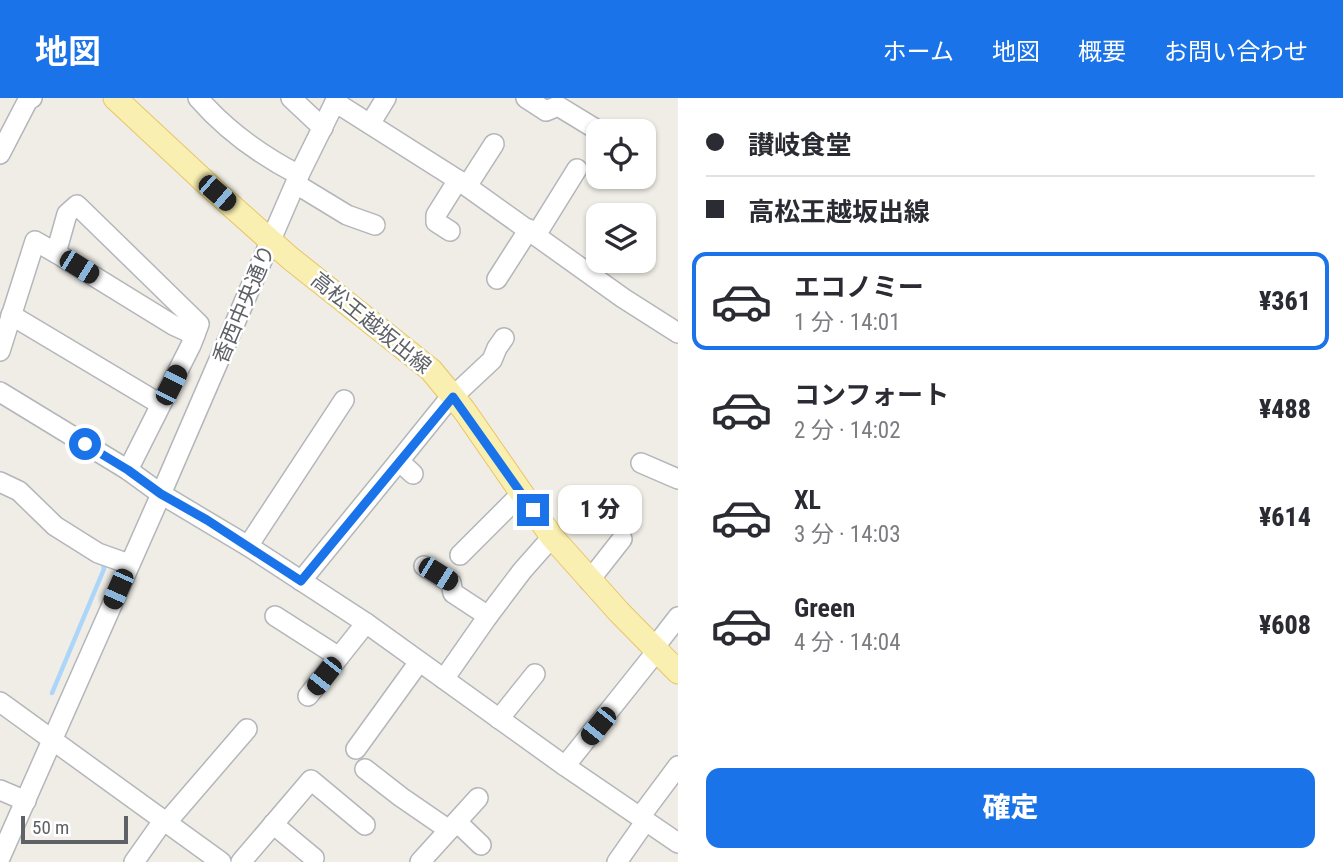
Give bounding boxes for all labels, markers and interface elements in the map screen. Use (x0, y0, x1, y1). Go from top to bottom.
text: 地図 (35, 32, 101, 71)
text: ホーム (883, 38, 954, 66)
text: 地図 (992, 38, 1040, 66)
text: 概要 (1078, 38, 1126, 66)
text: お問い合わせ (1164, 38, 1308, 66)
map controls (586, 119, 656, 273)
button: locate (586, 119, 656, 189)
text: 讃岐食堂 (748, 130, 852, 160)
car (195, 171, 240, 215)
text: 高松王越坂出線 (748, 197, 930, 227)
button: layers (586, 203, 656, 273)
street label: 香西中央通り (208, 241, 280, 367)
car (56, 247, 103, 287)
street label: 高松王越坂出線 (306, 267, 436, 379)
icon: car (710, 270, 773, 333)
text: エコノミー (794, 272, 924, 302)
text: ¥361 (1259, 286, 1311, 316)
text: 1 分 · 14:01 (794, 309, 901, 336)
car (153, 362, 190, 408)
icon: car (710, 378, 773, 441)
text: コンフォート (794, 380, 949, 410)
text: ¥488 (1259, 394, 1311, 424)
text: 2 分 · 14:02 (794, 417, 901, 444)
route start (69, 428, 101, 460)
text: XL (794, 485, 821, 515)
callout: 1 分 (558, 486, 642, 534)
icon: car (710, 486, 773, 549)
route end (517, 494, 549, 526)
text: 1 分 (580, 496, 620, 523)
text: ¥614 (1259, 502, 1311, 532)
text: 3 分 · 14:03 (794, 521, 901, 548)
car (415, 554, 462, 594)
car (100, 566, 137, 612)
text: Green (794, 593, 855, 623)
icon: car (710, 594, 773, 657)
text: ¥608 (1259, 610, 1311, 640)
text: 4 分 · 14:04 (794, 629, 901, 656)
car (303, 653, 346, 699)
car (577, 703, 620, 749)
button: 確定 (706, 768, 1315, 848)
scale bar (21, 813, 128, 845)
text: 50 m (32, 816, 69, 839)

